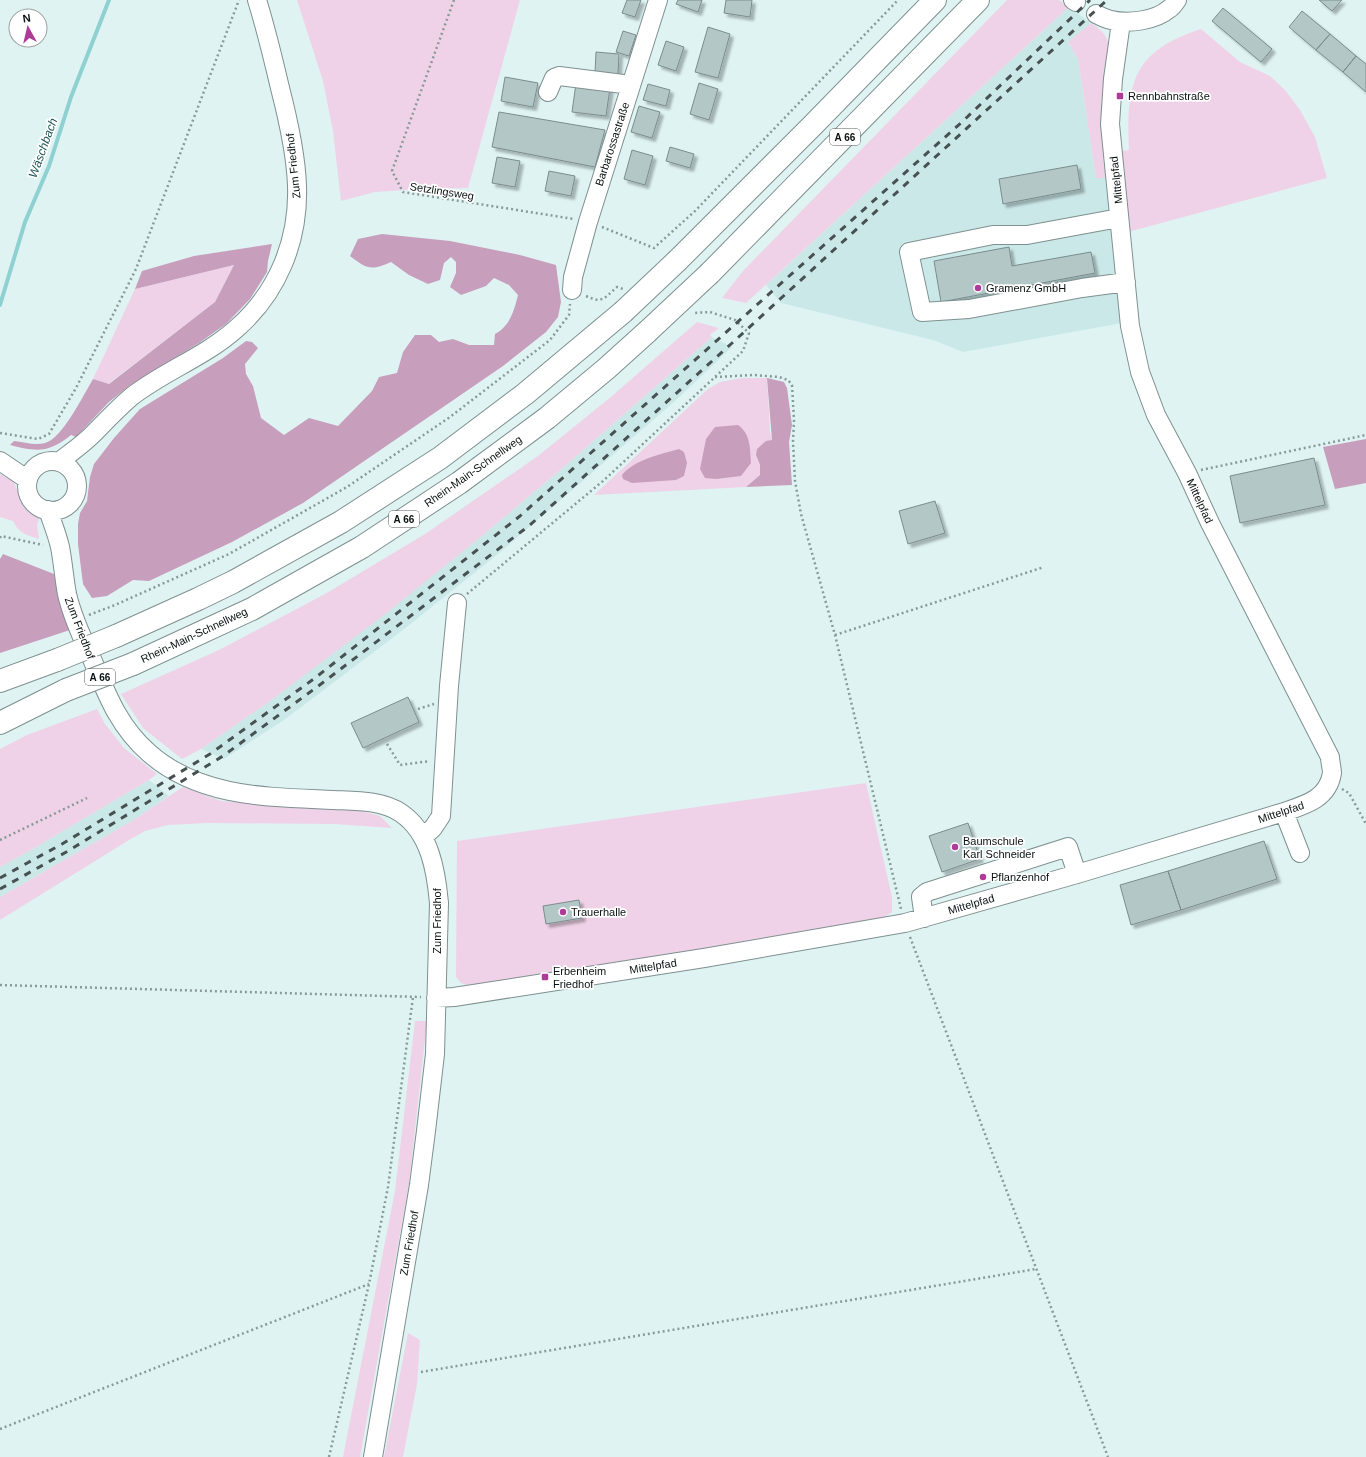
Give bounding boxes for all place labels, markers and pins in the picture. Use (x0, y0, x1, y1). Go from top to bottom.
place label: Rennbahnstraße (1128, 90, 1210, 102)
marker: Rennbahnstraße (1115, 91, 1125, 101)
place label: Gramenz GmbH (986, 282, 1066, 294)
marker: Gramenz GmbH (973, 283, 983, 293)
place label: Baumschule Karl Schneider (963, 835, 1035, 860)
marker: Baumschule Karl Schneider (950, 842, 960, 852)
place label: Pflanzenhof (991, 871, 1050, 883)
marker: Pflanzenhof (978, 872, 988, 882)
place label: Trauerhalle (571, 906, 626, 918)
marker: Trauerhalle (558, 907, 568, 917)
place label: Erbenheim Friedhof (553, 965, 606, 990)
marker: Erbenheim Friedhof (540, 972, 550, 982)

